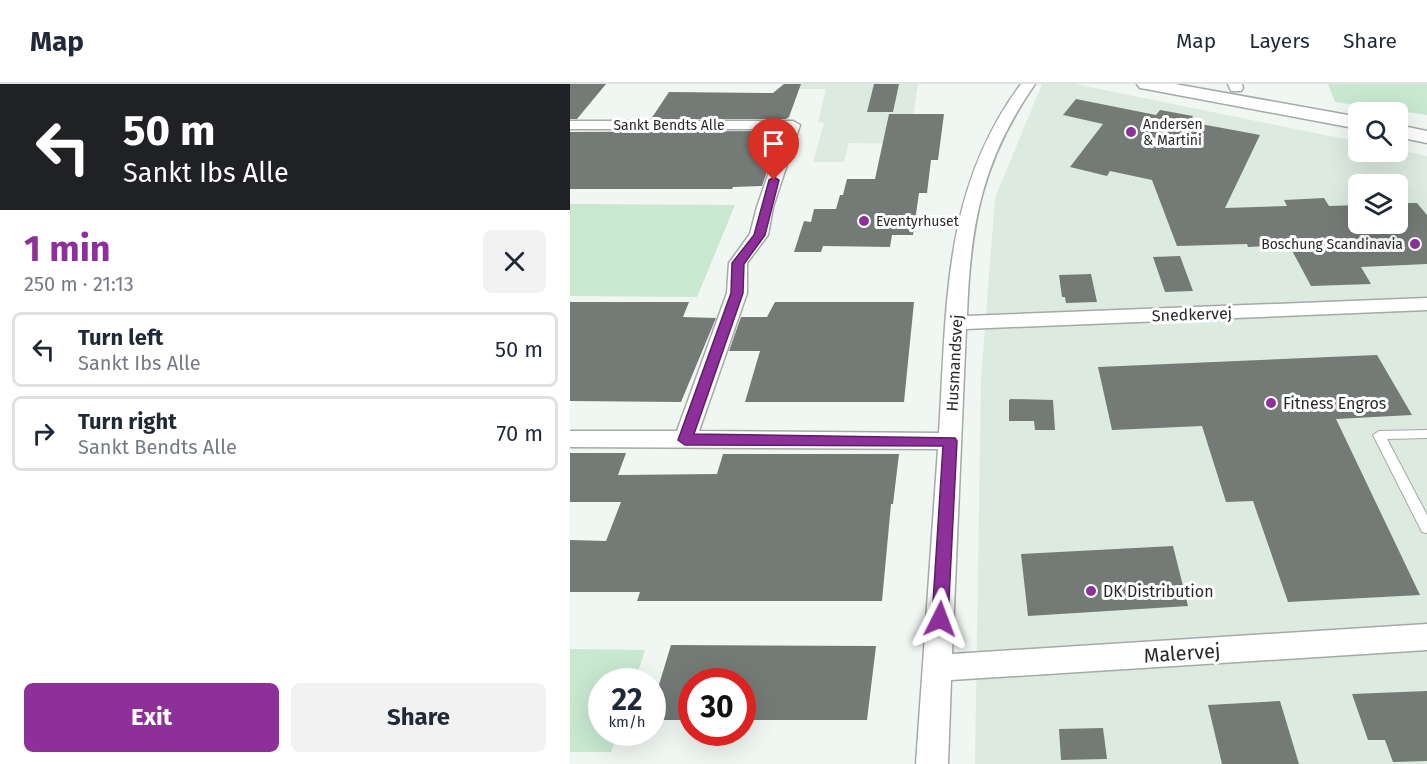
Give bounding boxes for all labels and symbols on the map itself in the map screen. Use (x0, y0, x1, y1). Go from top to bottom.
place label: Andersen & Martini (1143, 116, 1203, 149)
street label: Sankt Bendts Alle (613, 117, 725, 134)
pin (748, 118, 799, 180)
marker: Andersen & Martini (1124, 125, 1138, 139)
place label: Eventyrhuset (876, 213, 960, 230)
marker: Eventyrhuset (857, 214, 871, 228)
place label: Boschung Scandinavia (1261, 236, 1403, 253)
marker: Boschung Scandinavia (1408, 237, 1422, 251)
street label: Snedkervej (1152, 304, 1232, 325)
street label: Husmandsvej (942, 314, 967, 412)
place label: Fitness Engros (1283, 394, 1386, 413)
marker: Fitness Engros (1264, 396, 1278, 410)
place label: DK Distribution (1103, 582, 1214, 601)
marker: DK Distribution (1084, 584, 1098, 598)
position arrow (908, 587, 972, 651)
street label: Malervej (1143, 638, 1221, 668)
speed limit sign: 30 (678, 668, 756, 746)

